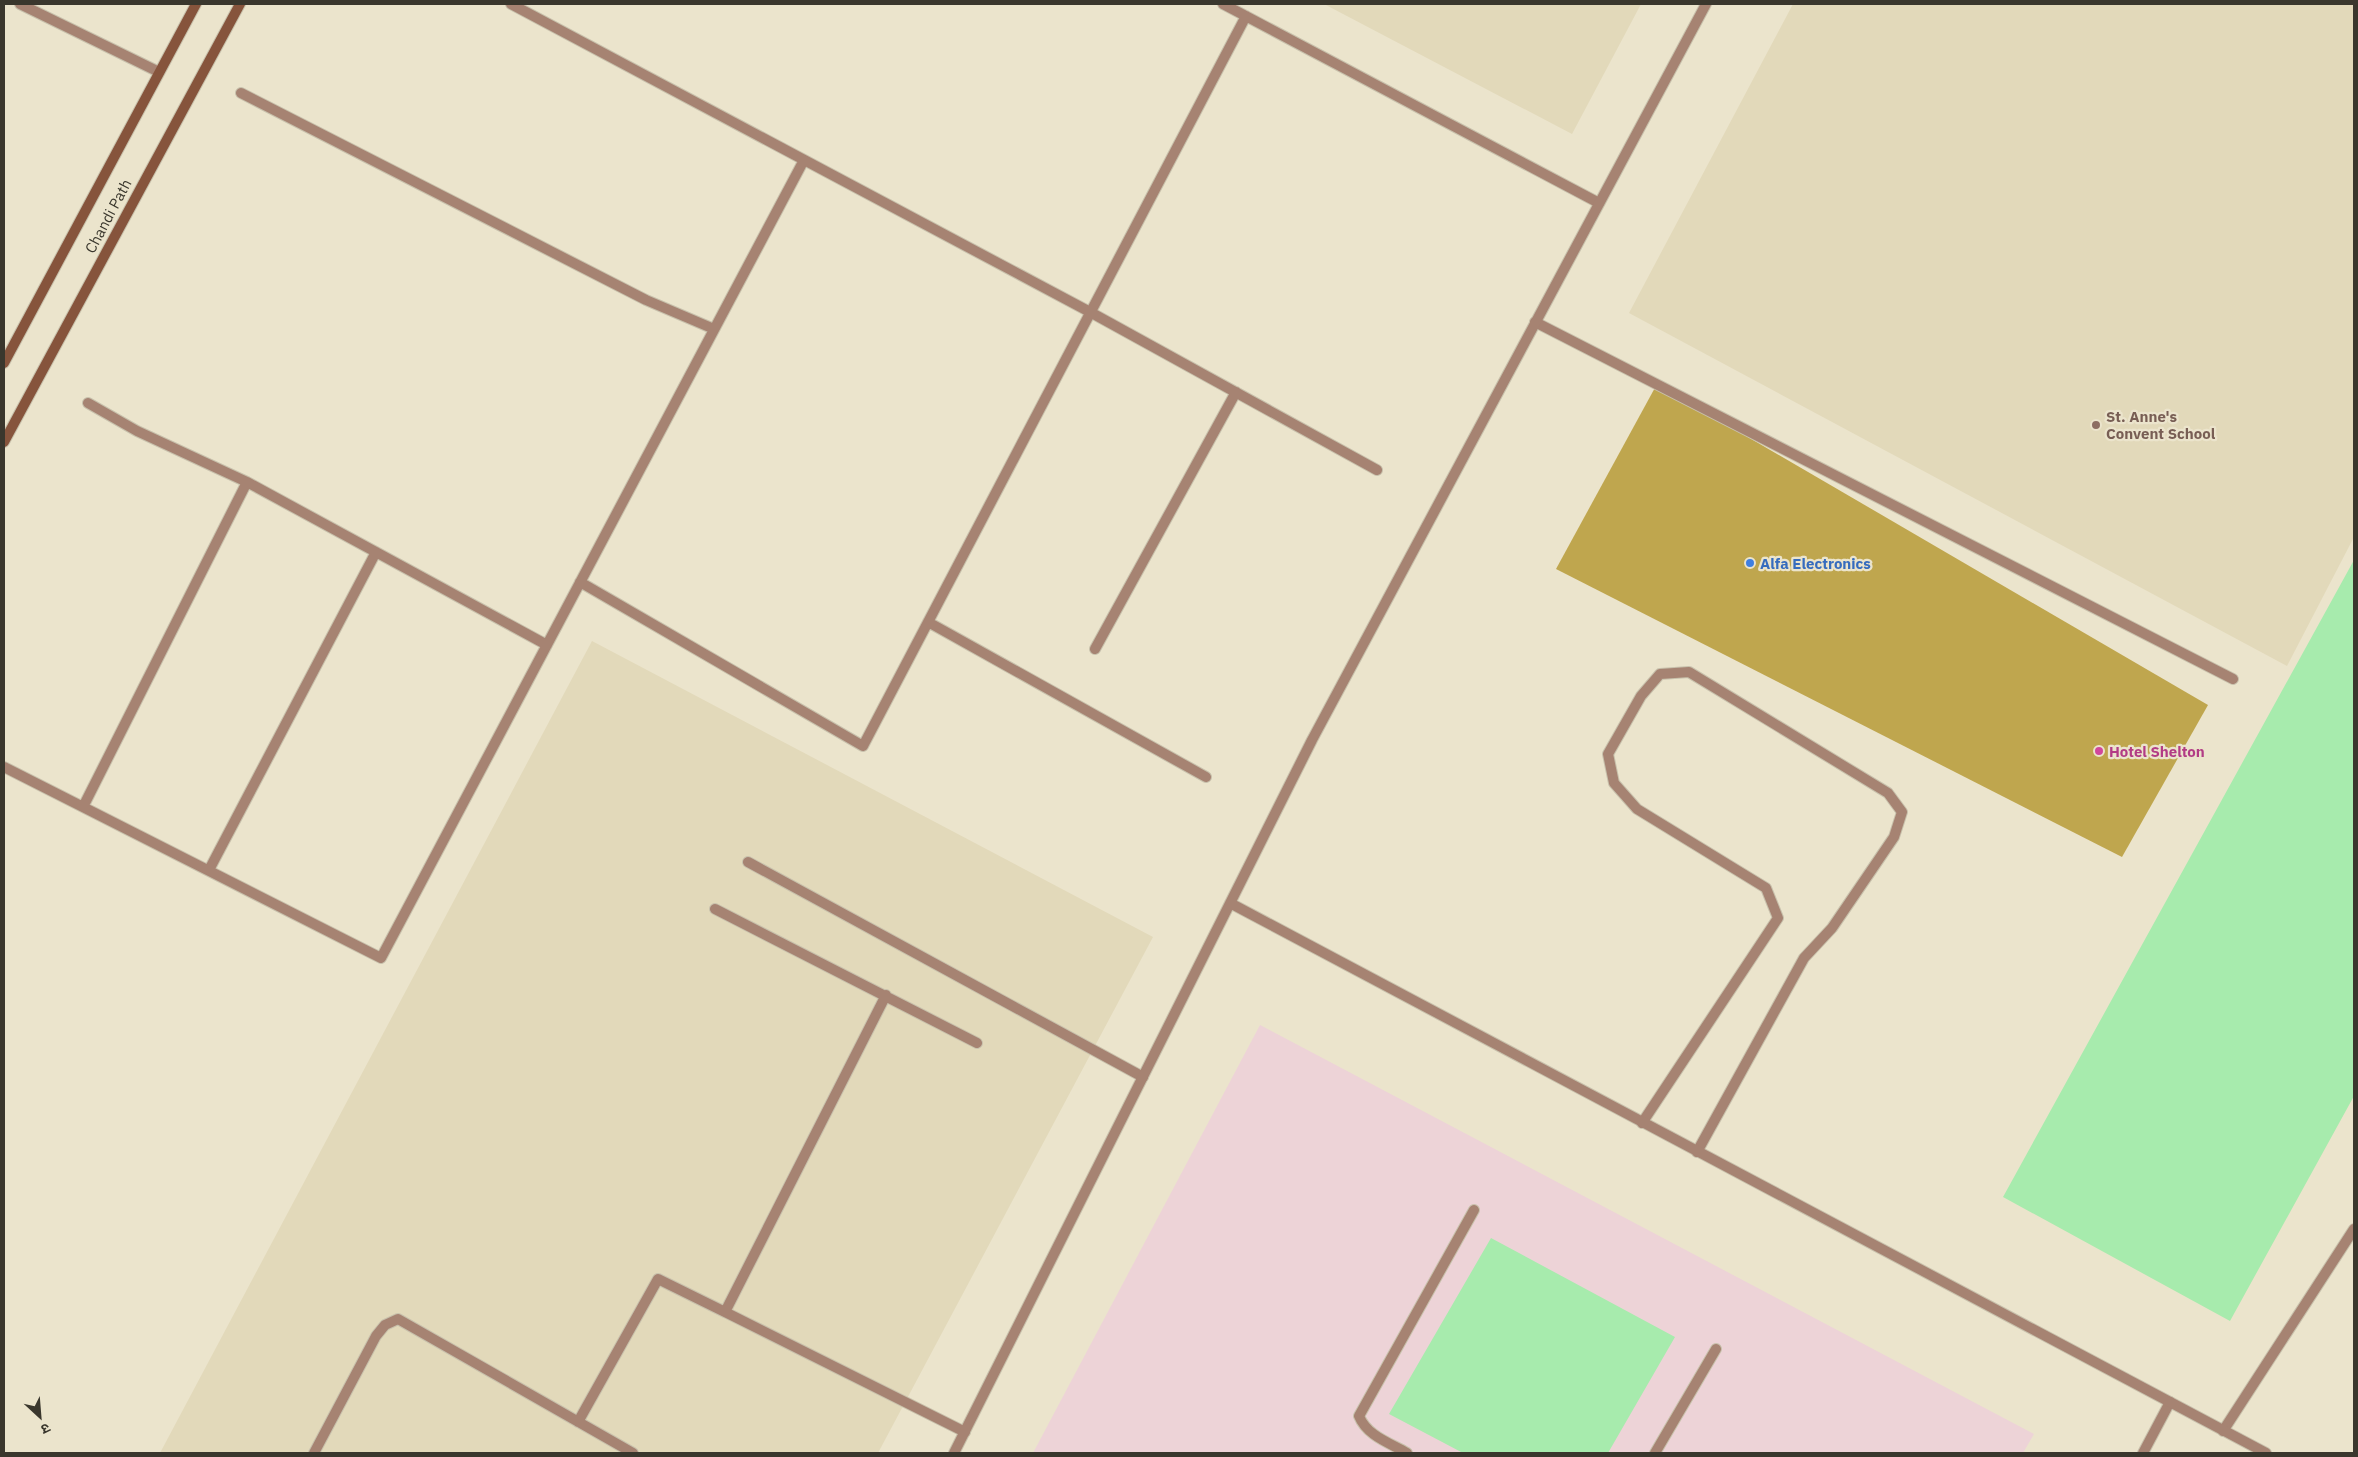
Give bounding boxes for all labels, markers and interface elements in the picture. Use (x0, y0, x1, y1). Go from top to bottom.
street label: Chandi Path (81, 176, 135, 256)
place label: St. Anne's Convent School (2106, 407, 2216, 443)
marker: St. Anne's Convent School (2090, 419, 2102, 431)
place label: Alfa Electronics (1760, 554, 1871, 573)
marker: Alfa Electronics (1744, 557, 1756, 569)
place label: Hotel Shelton (2109, 742, 2205, 761)
marker: Hotel Shelton (2093, 745, 2105, 757)
north arrow (15, 1392, 65, 1442)
text: उ (37, 1419, 53, 1439)

